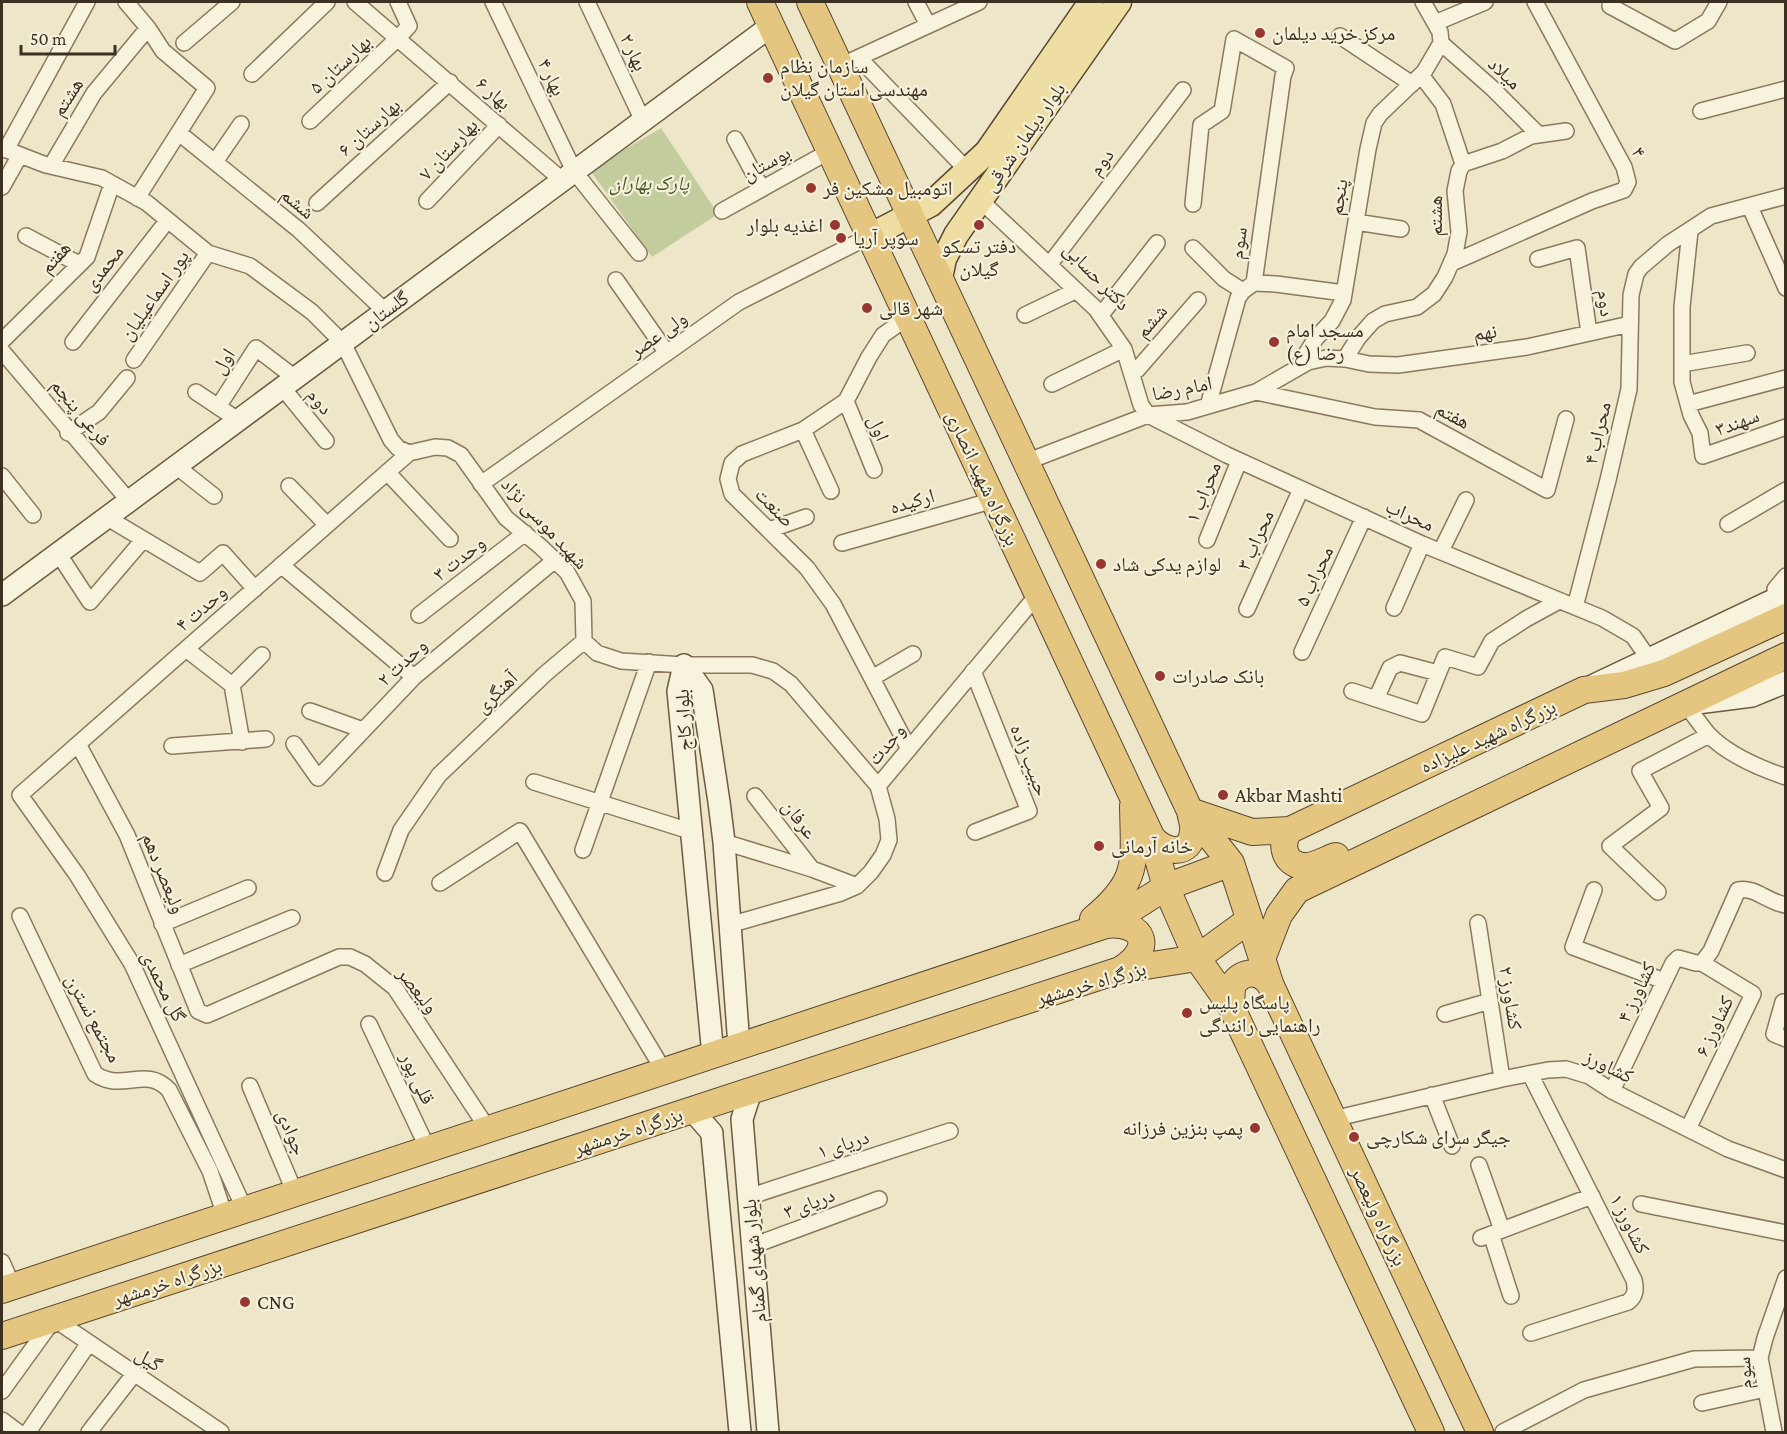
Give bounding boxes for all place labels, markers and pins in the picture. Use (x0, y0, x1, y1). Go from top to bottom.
place label: مرکز خرید دیلمان (1272, 22, 1395, 45)
marker: مرکز خرید دیلمان (1253, 26, 1267, 40)
place label: سازمان نظام مهندسی استان گیلان (780, 55, 928, 101)
marker: سازمان نظام مهندسی استان گیلان (761, 71, 775, 85)
place label: اتومبیل مشکین فر (822, 177, 952, 200)
marker: اتومبیل مشکین فر (804, 181, 818, 195)
place label: اغذیه بلوار (746, 214, 823, 237)
marker: اغذیه بلوار (828, 218, 842, 232)
marker: دفتر تسکو گیلان (972, 218, 986, 232)
place label: سوپر آریا (853, 227, 919, 250)
marker: سوپر آریا (834, 231, 848, 245)
place label: دفتر تسکو گیلان (942, 235, 1016, 281)
place label: شهر قالی (879, 297, 943, 320)
marker: شهر قالی (860, 301, 874, 315)
place label: مسجد امام رضا (ع) (1286, 319, 1364, 366)
marker: مسجد امام رضا (ع) (1267, 335, 1281, 349)
place label: لوازم یدکی شاد (1113, 553, 1221, 578)
marker: لوازم یدکی شاد (1094, 557, 1108, 571)
place label: بانک صادرات (1172, 665, 1264, 688)
marker: بانک صادرات (1153, 669, 1167, 683)
place label: Akbar Mashti (1235, 784, 1342, 806)
marker: Akbar Mashti (1216, 788, 1230, 802)
place label: خانه آرمانی (1111, 835, 1193, 858)
marker: خانه آرمانی (1092, 839, 1106, 853)
place label: پاسگاه پلیس راهنمایی رانندگی (1199, 991, 1321, 1037)
marker: پاسگاه پلیس راهنمایی رانندگی (1180, 1006, 1194, 1020)
place label: پمپ بنزین فرزانه (1123, 1117, 1243, 1140)
marker: پمپ بنزین فرزانه (1248, 1121, 1262, 1135)
place label: جیگر سرای شکارچی (1366, 1126, 1511, 1149)
marker: جیگر سرای شکارچی (1347, 1130, 1361, 1144)
place label: CNG (257, 1291, 295, 1313)
marker: CNG (238, 1295, 252, 1309)

